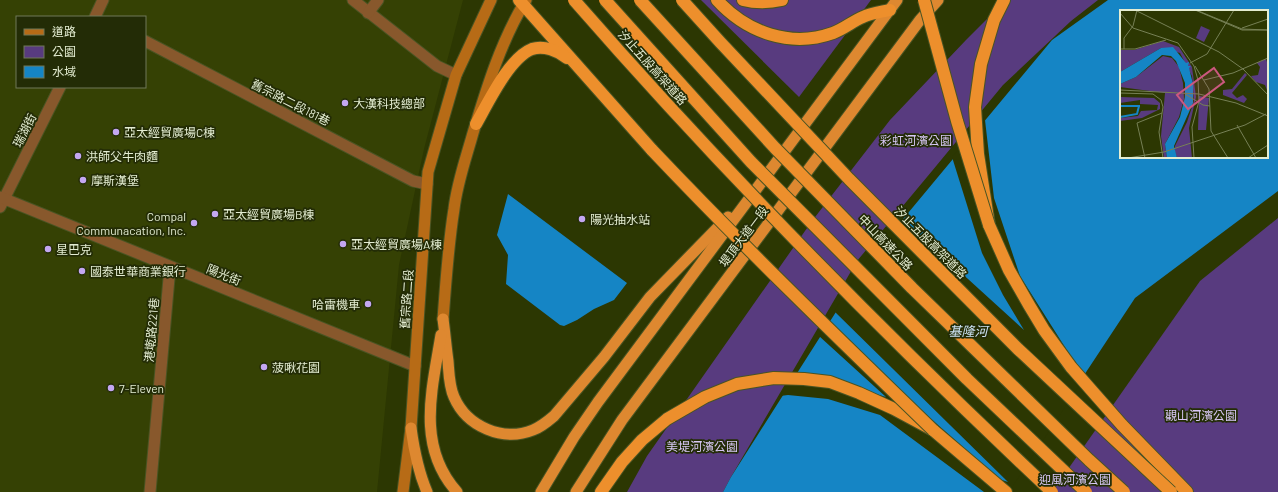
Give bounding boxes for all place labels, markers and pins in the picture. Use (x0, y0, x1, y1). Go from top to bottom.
place label: 大漢科技總部 (353, 96, 425, 110)
marker: 大漢科技總部 (340, 98, 350, 108)
place label: 亞太經貿廣場C棟 (124, 125, 215, 139)
marker: 亞太經貿廣場C棟 (111, 127, 121, 137)
place label: 洪師父牛肉麵 (86, 149, 158, 163)
marker: 洪師父牛肉麵 (73, 151, 83, 161)
place label: 摩斯漢堡 (91, 173, 139, 187)
marker: 摩斯漢堡 (78, 175, 88, 185)
place label: 亞太經貿廣場B棟 (223, 207, 315, 221)
place label: Compal Communacation, Inc. (76, 209, 186, 237)
marker: 亞太經貿廣場B棟 (210, 209, 220, 219)
place label: 陽光抽水站 (590, 212, 650, 226)
marker: 陽光抽水站 (577, 214, 587, 224)
marker: Compal Communacation, Inc. (189, 218, 199, 228)
place label: 亞太經貿廣場A棟 (351, 237, 442, 251)
marker: 亞太經貿廣場A棟 (338, 239, 348, 249)
place label: 星巴克 (56, 242, 92, 256)
marker: 星巴克 (43, 244, 53, 254)
place label: 國泰世華商業銀行 (90, 264, 186, 278)
marker: 國泰世華商業銀行 (77, 266, 87, 276)
place label: 哈雷機車 (312, 297, 360, 311)
marker: 哈雷機車 (363, 299, 373, 309)
place label: 菠啾花園 (272, 360, 320, 374)
marker: 菠啾花園 (259, 362, 269, 372)
place label: 7-Eleven (119, 381, 164, 395)
marker: 7-Eleven (106, 383, 116, 393)

